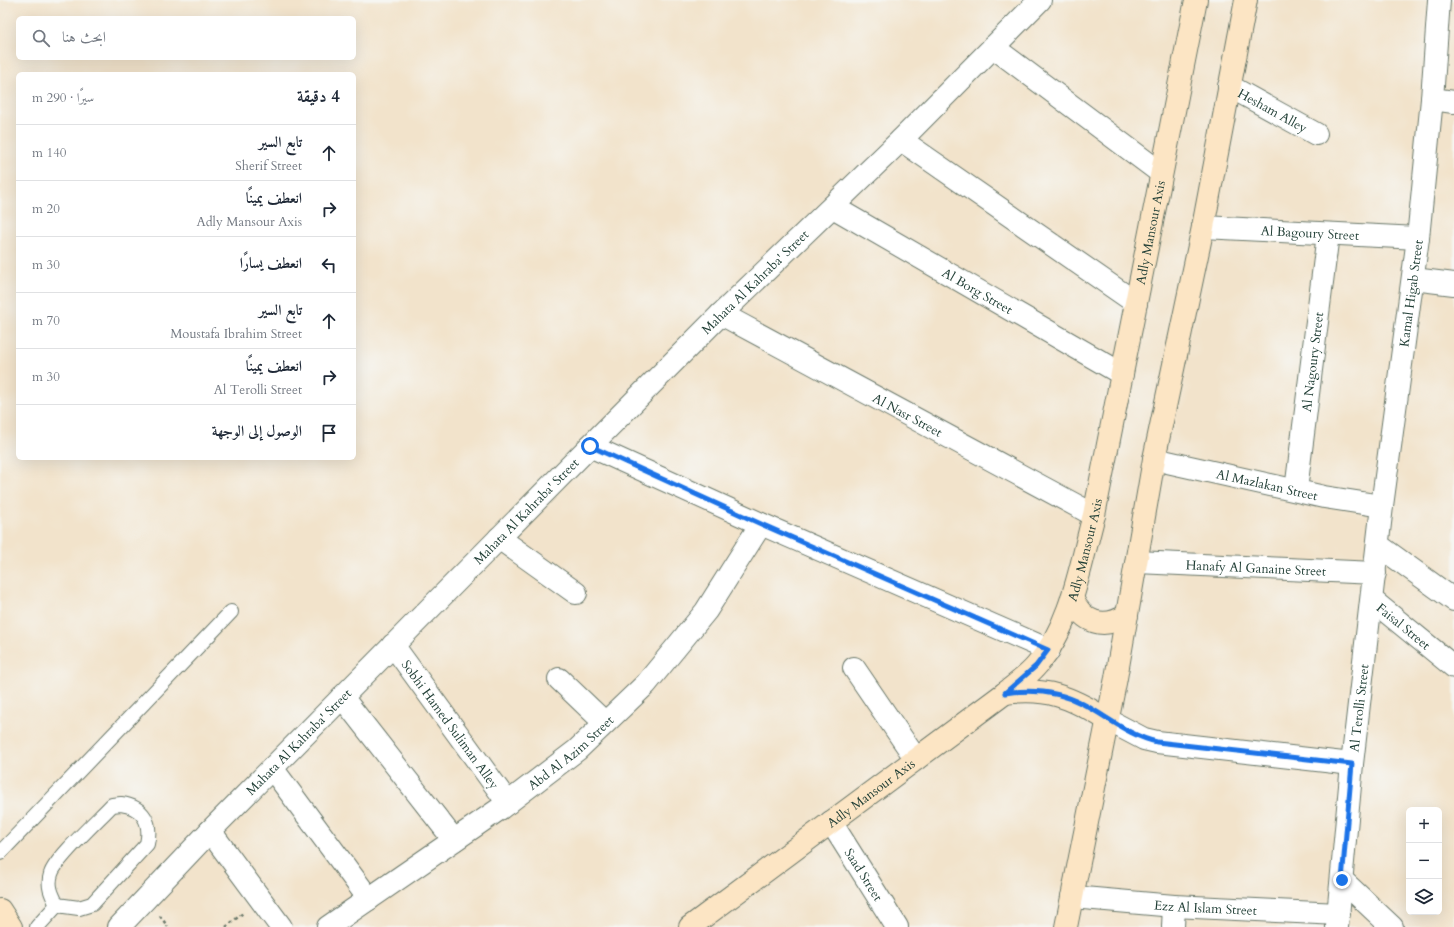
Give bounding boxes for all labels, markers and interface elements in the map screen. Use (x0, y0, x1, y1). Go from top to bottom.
search box (16, 16, 356, 60)
icon: search (30, 27, 52, 49)
text: ابحث هنا (62, 27, 106, 47)
text: 4 دقيقة (297, 85, 340, 108)
street label: Hesham Alley (1234, 85, 1310, 138)
text: سيرًا · 290 m (32, 89, 94, 107)
text: تابع السير (259, 132, 302, 152)
icon: ahead (318, 142, 340, 164)
text: 140 m (32, 144, 66, 162)
text: Sherif Street (235, 157, 302, 175)
street label: Adly Mansour Axis (1132, 179, 1170, 286)
text: انعطف يمينًا (246, 188, 302, 208)
icon: right (318, 198, 340, 220)
text: 20 m (32, 200, 60, 218)
text: Adly Mansour Axis (196, 213, 302, 231)
street label: Al Bagoury Street (1260, 222, 1359, 245)
street label: Mahata Al Kahraba' Street (698, 226, 813, 339)
street label: Kamal Higab Street (1395, 239, 1428, 348)
text: انعطف يسارًا (240, 253, 302, 273)
icon: left (318, 254, 340, 276)
text: 30 m (32, 256, 60, 274)
street label: Al Borg Street (938, 264, 1016, 319)
text: تابع السير (259, 300, 302, 320)
icon: ahead (318, 310, 340, 332)
street label: Al Nagoury Street (1298, 311, 1328, 413)
text: 70 m (32, 312, 60, 330)
text: Moustafa Ibrahim Street (170, 325, 302, 343)
text: انعطف يمينًا (246, 356, 302, 376)
icon: right (318, 366, 340, 388)
text: 30 m (32, 368, 60, 386)
text: Al Terolli Street (214, 381, 302, 399)
street label: Al Nasr Street (869, 389, 945, 442)
text: الوصول إلى الوجهة (212, 421, 302, 441)
icon: arrive (318, 422, 340, 444)
route start (581, 437, 599, 455)
street label: Mahata Al Kahraba' Street (470, 454, 583, 569)
street label: Al Mazlakan Street (1215, 465, 1319, 505)
street label: Adly Mansour Axis (1064, 497, 1107, 604)
street label: Hanafy Al Ganaine Street (1185, 556, 1326, 581)
street label: Faisal Street (1372, 599, 1434, 654)
street label: Sobhi Hamed Suliman Alley (397, 657, 503, 793)
street label: Al Terolli Street (1345, 663, 1374, 753)
street label: Mahata Al Kahraba' Street (242, 685, 356, 799)
street label: Abd Al Azim Street (524, 712, 618, 794)
street label: Adly Mansour Axis (823, 755, 919, 832)
map controls (1406, 807, 1442, 915)
button: + (1406, 807, 1442, 843)
button: − (1406, 843, 1442, 879)
street label: Saad Street (840, 845, 887, 905)
route end (1333, 871, 1351, 889)
button: layers (1406, 879, 1442, 915)
street label: Ezz Al Islam Street (1153, 896, 1257, 920)

